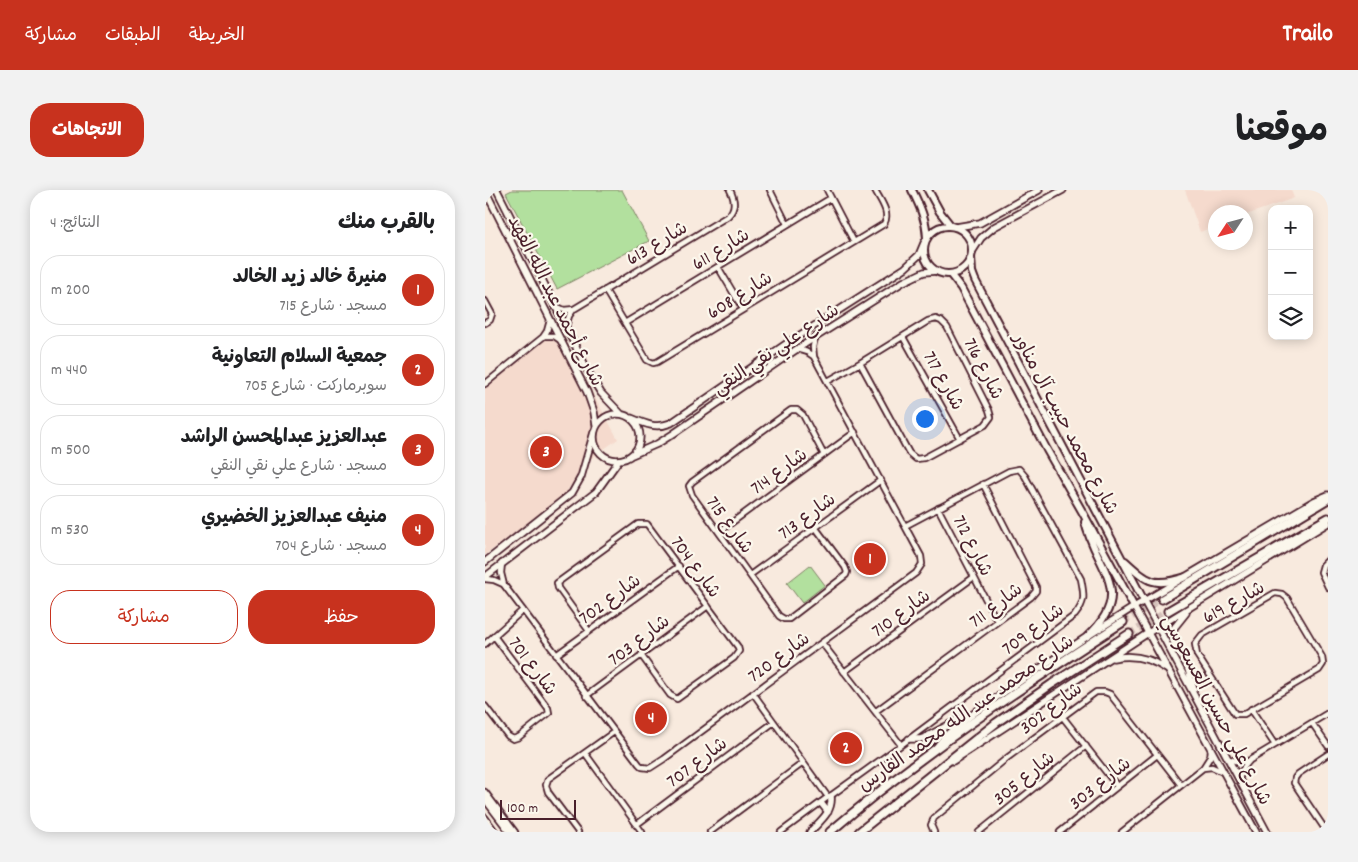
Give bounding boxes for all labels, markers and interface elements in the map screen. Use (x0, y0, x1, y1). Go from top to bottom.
text: Trailo (1282, 18, 1333, 52)
text: مشاركة (25, 24, 77, 49)
text: الطبقات (105, 24, 161, 49)
text: الخريطة (189, 24, 245, 49)
button: الاتجاهات (30, 103, 144, 157)
text: موقعنا (1235, 108, 1328, 158)
north arrow (1208, 205, 1253, 250)
map controls (1268, 205, 1313, 340)
button: + (1268, 205, 1313, 250)
text: بالقرب منك (338, 209, 435, 239)
street label: شارع أحمد عبد الله الفهد (499, 211, 609, 392)
text: النتائج: 4 (50, 212, 100, 235)
street label: شارع 613 (622, 216, 694, 274)
street label: شارع 611 (688, 223, 756, 279)
button: − (1268, 250, 1313, 295)
text: منيرة خالد زيد الخالد (232, 265, 387, 292)
street label: شارع 608 (703, 266, 779, 328)
text: 200 m (51, 279, 90, 302)
text: 1 (416, 279, 420, 302)
text: مسجد · شارع 715 (280, 295, 387, 318)
button: layers (1268, 295, 1313, 340)
street label: شارع علي نقي النقي (708, 298, 846, 403)
street label: شارع محمد حبيب آل مناور (1004, 327, 1123, 520)
street label: شارع 716 (955, 334, 1009, 405)
text: جمعية السلام التعاونية (212, 345, 387, 372)
street label: شارع 717 (915, 347, 969, 416)
text: 440 m (51, 359, 88, 382)
text: 2 (415, 359, 422, 382)
text: سوبرماركت · شارع 705 (245, 375, 387, 398)
your location (912, 406, 938, 432)
text: عبدالعزيز عبدالمحسن الراشد (180, 425, 387, 452)
pin: 3 (530, 433, 562, 471)
text: 500 m (51, 439, 91, 462)
text: 3 (414, 439, 422, 462)
street label: شارع 714 (746, 443, 814, 503)
text: مسجد · شارع علي نقي النقي (210, 455, 387, 478)
street label: شارع 713 (774, 488, 842, 548)
street label: شارع 715 (698, 492, 758, 561)
text: منيف عبدالعزيز الخضيري (201, 505, 387, 532)
street label: شارع 712 (944, 511, 998, 582)
text: 530 m (51, 519, 89, 542)
text: 4 (415, 519, 421, 542)
street label: شارع 704 (662, 531, 726, 605)
text: مسجد · شارع 704 (275, 535, 387, 558)
pin: 1 (854, 540, 886, 578)
street label: شارع 702 (574, 569, 648, 633)
street label: شارع 619 (1199, 576, 1271, 632)
street label: شارع 711 (965, 578, 1030, 636)
street label: شارع 710 (867, 584, 937, 646)
button: مشاركة (50, 590, 238, 644)
button: حفظ (248, 590, 435, 644)
street label: شارع 709 (997, 598, 1071, 663)
street label: شارع 703 (603, 609, 677, 674)
street label: شارع علي حسين العسعوسي (1153, 610, 1277, 811)
street label: شارع 720 (743, 627, 817, 691)
street label: شارع محمد عبد الله محمد الفارس (853, 630, 1081, 800)
street label: شارع 701 (500, 632, 562, 702)
street label: شارع 302 (1015, 677, 1089, 742)
pin: 4 (635, 699, 667, 737)
pin: 2 (830, 729, 862, 767)
street label: شارع 707 (662, 732, 734, 796)
street label: شارع 305 (988, 746, 1062, 813)
street label: شارع 303 (1064, 752, 1138, 818)
scale bar (500, 797, 576, 820)
text: 100 m (507, 799, 538, 819)

